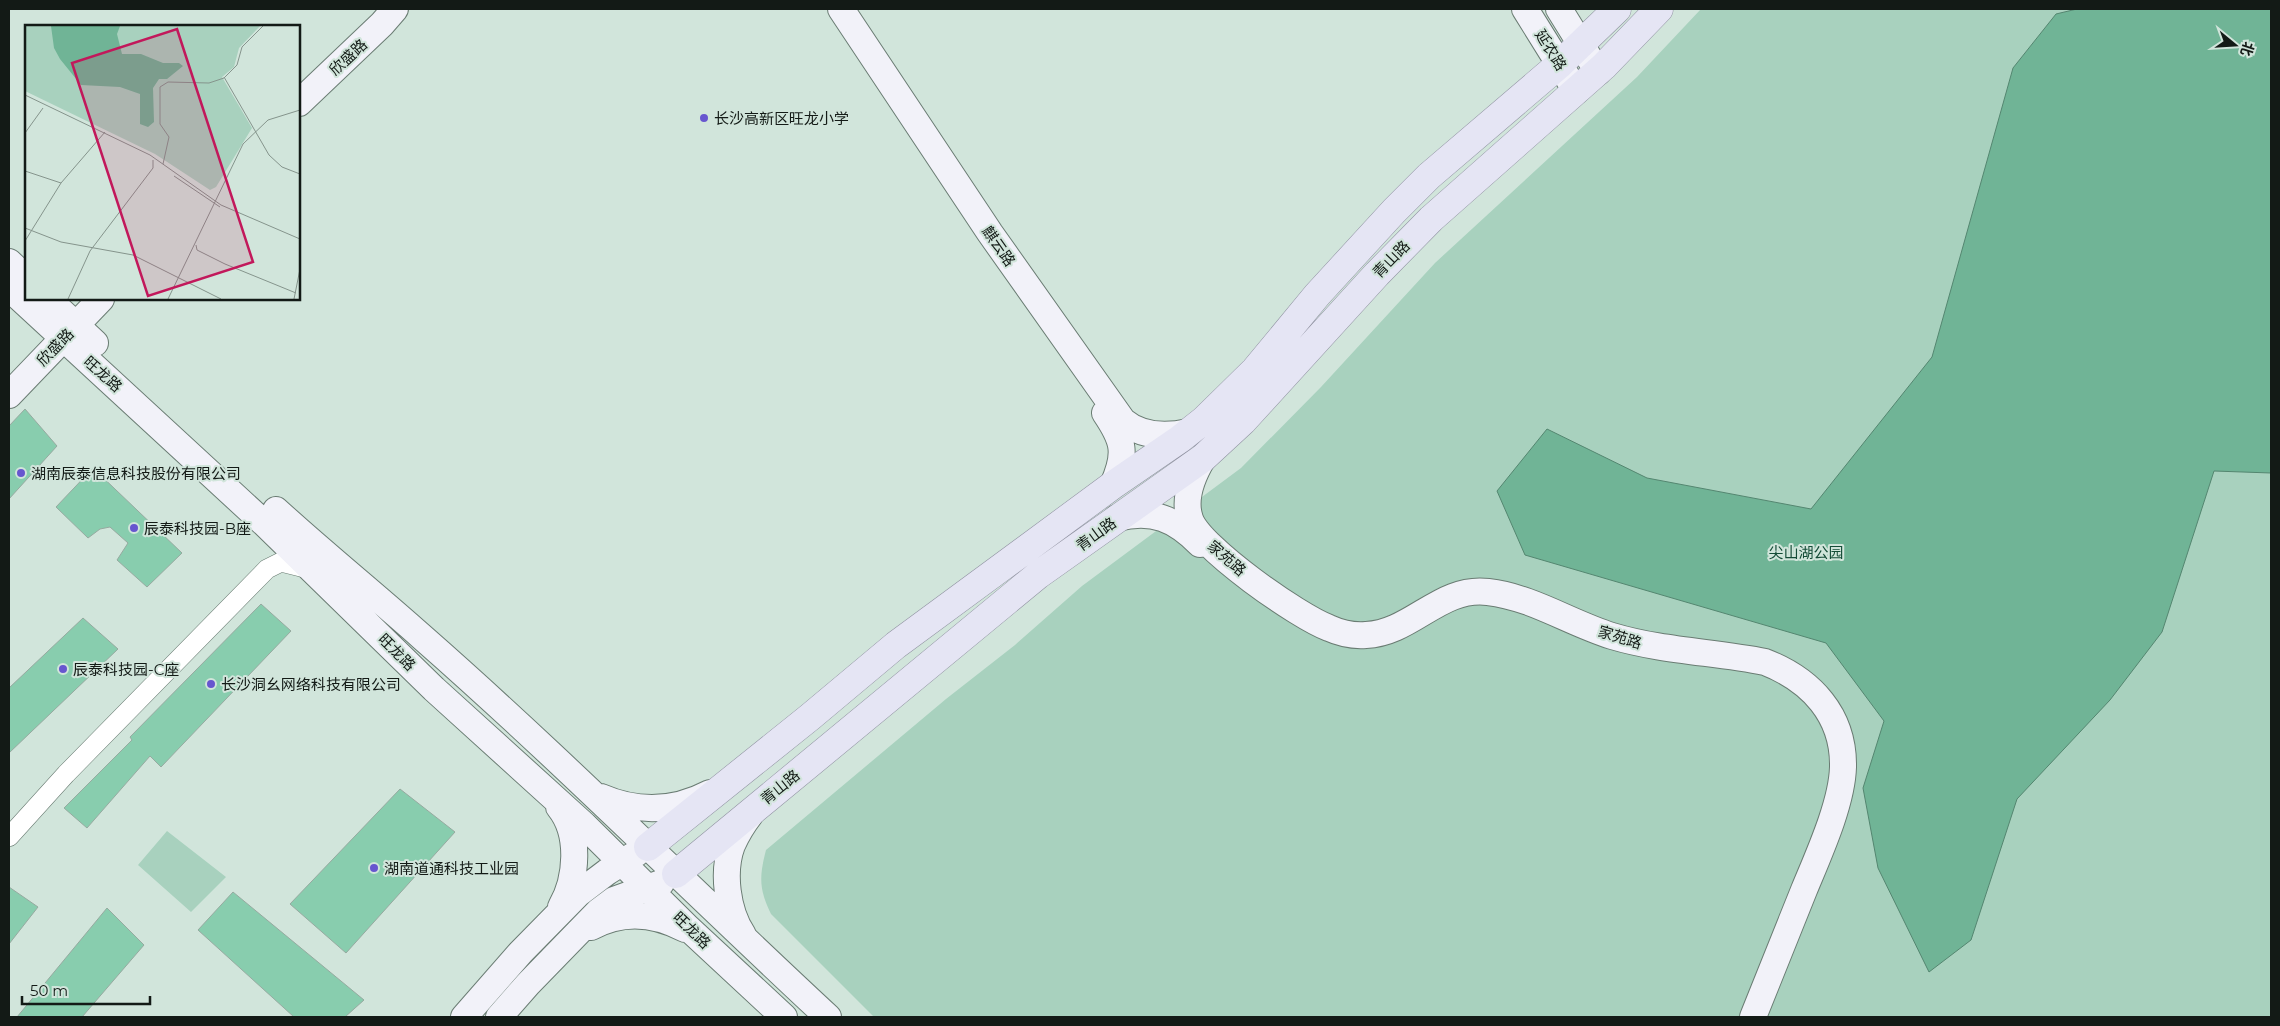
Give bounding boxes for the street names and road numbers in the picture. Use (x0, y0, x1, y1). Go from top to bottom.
street label: 延农路 (1531, 26, 1571, 74)
street label: 欣盛路 (325, 35, 371, 79)
street label: 麒云路 (978, 222, 1020, 270)
street label: 青山路 (1369, 236, 1413, 282)
street label: 欣盛路 (33, 324, 77, 370)
street label: 旺龙路 (80, 352, 126, 396)
street label: 青山路 (1072, 513, 1120, 555)
street label: 家苑路 (1204, 536, 1250, 580)
street label: 家苑路 (1596, 621, 1644, 653)
street label: 旺龙路 (374, 629, 420, 675)
street label: 青山路 (757, 765, 803, 809)
street label: 旺龙路 (669, 908, 715, 952)

